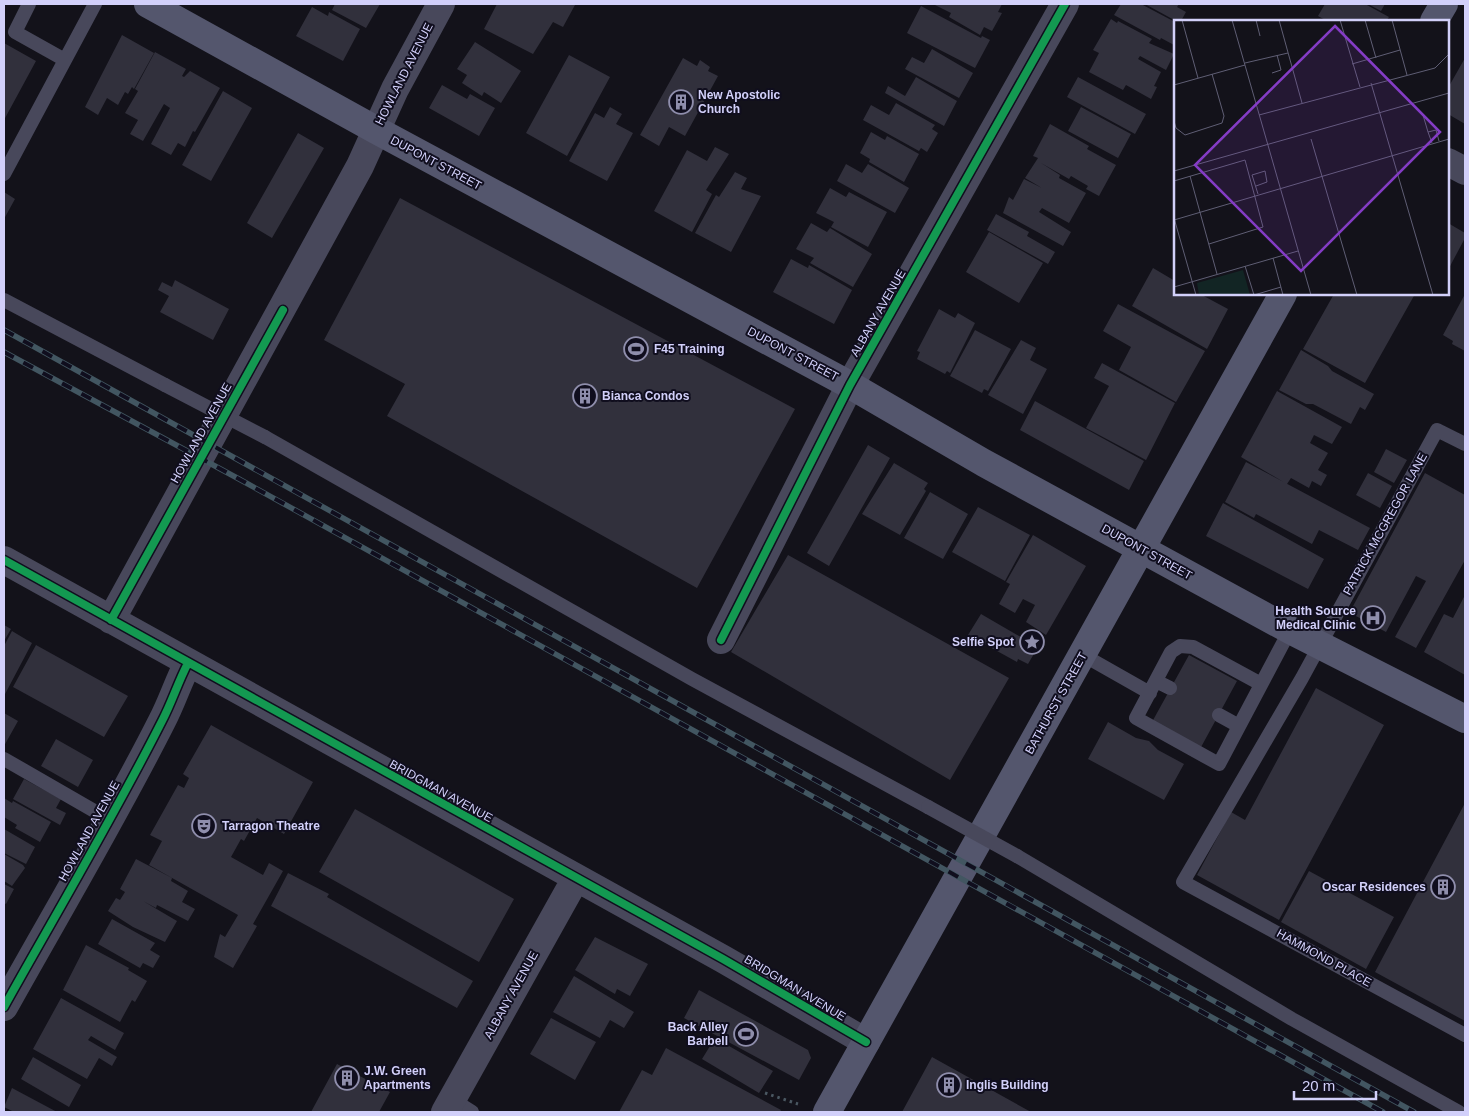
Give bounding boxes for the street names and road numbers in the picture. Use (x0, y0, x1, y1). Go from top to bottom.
street label: HOWLAND AVENUE (372, 21, 436, 127)
street label: DUPONT STREET (388, 133, 485, 193)
street label: ALBANY AVENUE (847, 267, 909, 359)
street label: DUPONT STREET (745, 324, 842, 384)
street label: HOWLAND AVENUE (168, 380, 234, 486)
street label: PATRICK MCGREGOR LANE (1340, 451, 1430, 597)
street label: DUPONT STREET (1099, 521, 1195, 583)
street label: BATHURST STREET (1022, 649, 1090, 756)
street label: BRIDGMAN AVENUE (387, 757, 495, 825)
street label: HOWLAND AVENUE (56, 778, 122, 884)
street label: HAMMOND PLACE (1274, 926, 1374, 990)
street label: ALBANY AVENUE (481, 949, 541, 1041)
street label: BRIDGMAN AVENUE (742, 952, 848, 1024)

